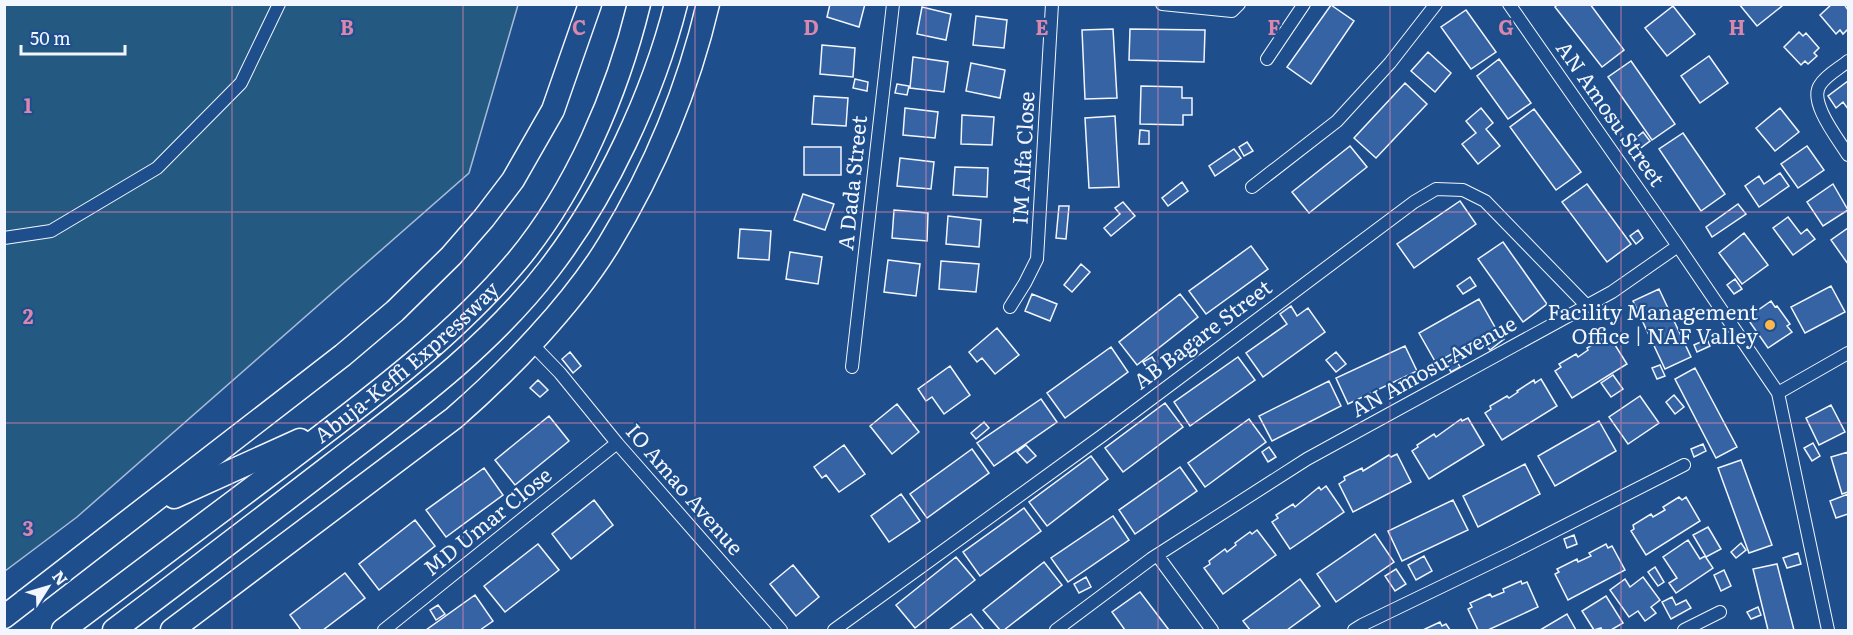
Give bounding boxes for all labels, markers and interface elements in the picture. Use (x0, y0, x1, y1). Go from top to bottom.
text: B (340, 11, 354, 41)
text: C (572, 11, 586, 41)
text: D (803, 11, 819, 41)
text: E (1035, 11, 1049, 41)
text: F (1268, 11, 1281, 41)
text: G (1498, 11, 1514, 41)
text: H (1729, 11, 1745, 41)
scale bar (21, 18, 124, 56)
text: 50 m (30, 24, 71, 51)
street label: AN Amosu Street (1550, 33, 1674, 192)
text: 1 (24, 89, 32, 119)
street label: IM Alfa Close (1003, 90, 1040, 225)
street label: A Dada Street (828, 113, 873, 252)
street label: AB Bagare Street (1126, 270, 1278, 395)
street label: Abuja-Keffi Expressway (306, 272, 505, 449)
place label: Facility Management Office | NAF Valley (1548, 295, 1759, 350)
text: 2 (23, 300, 34, 330)
street label: AN Amosu Avenue (1344, 306, 1521, 423)
marker: Facility Management Office | NAF Valley (1763, 318, 1777, 332)
street label: IO Amao Avenue (620, 416, 752, 561)
street label: MD Umar Close (416, 458, 557, 582)
text: 3 (22, 512, 34, 542)
north arrow (18, 557, 78, 617)
text: N (47, 565, 74, 590)

